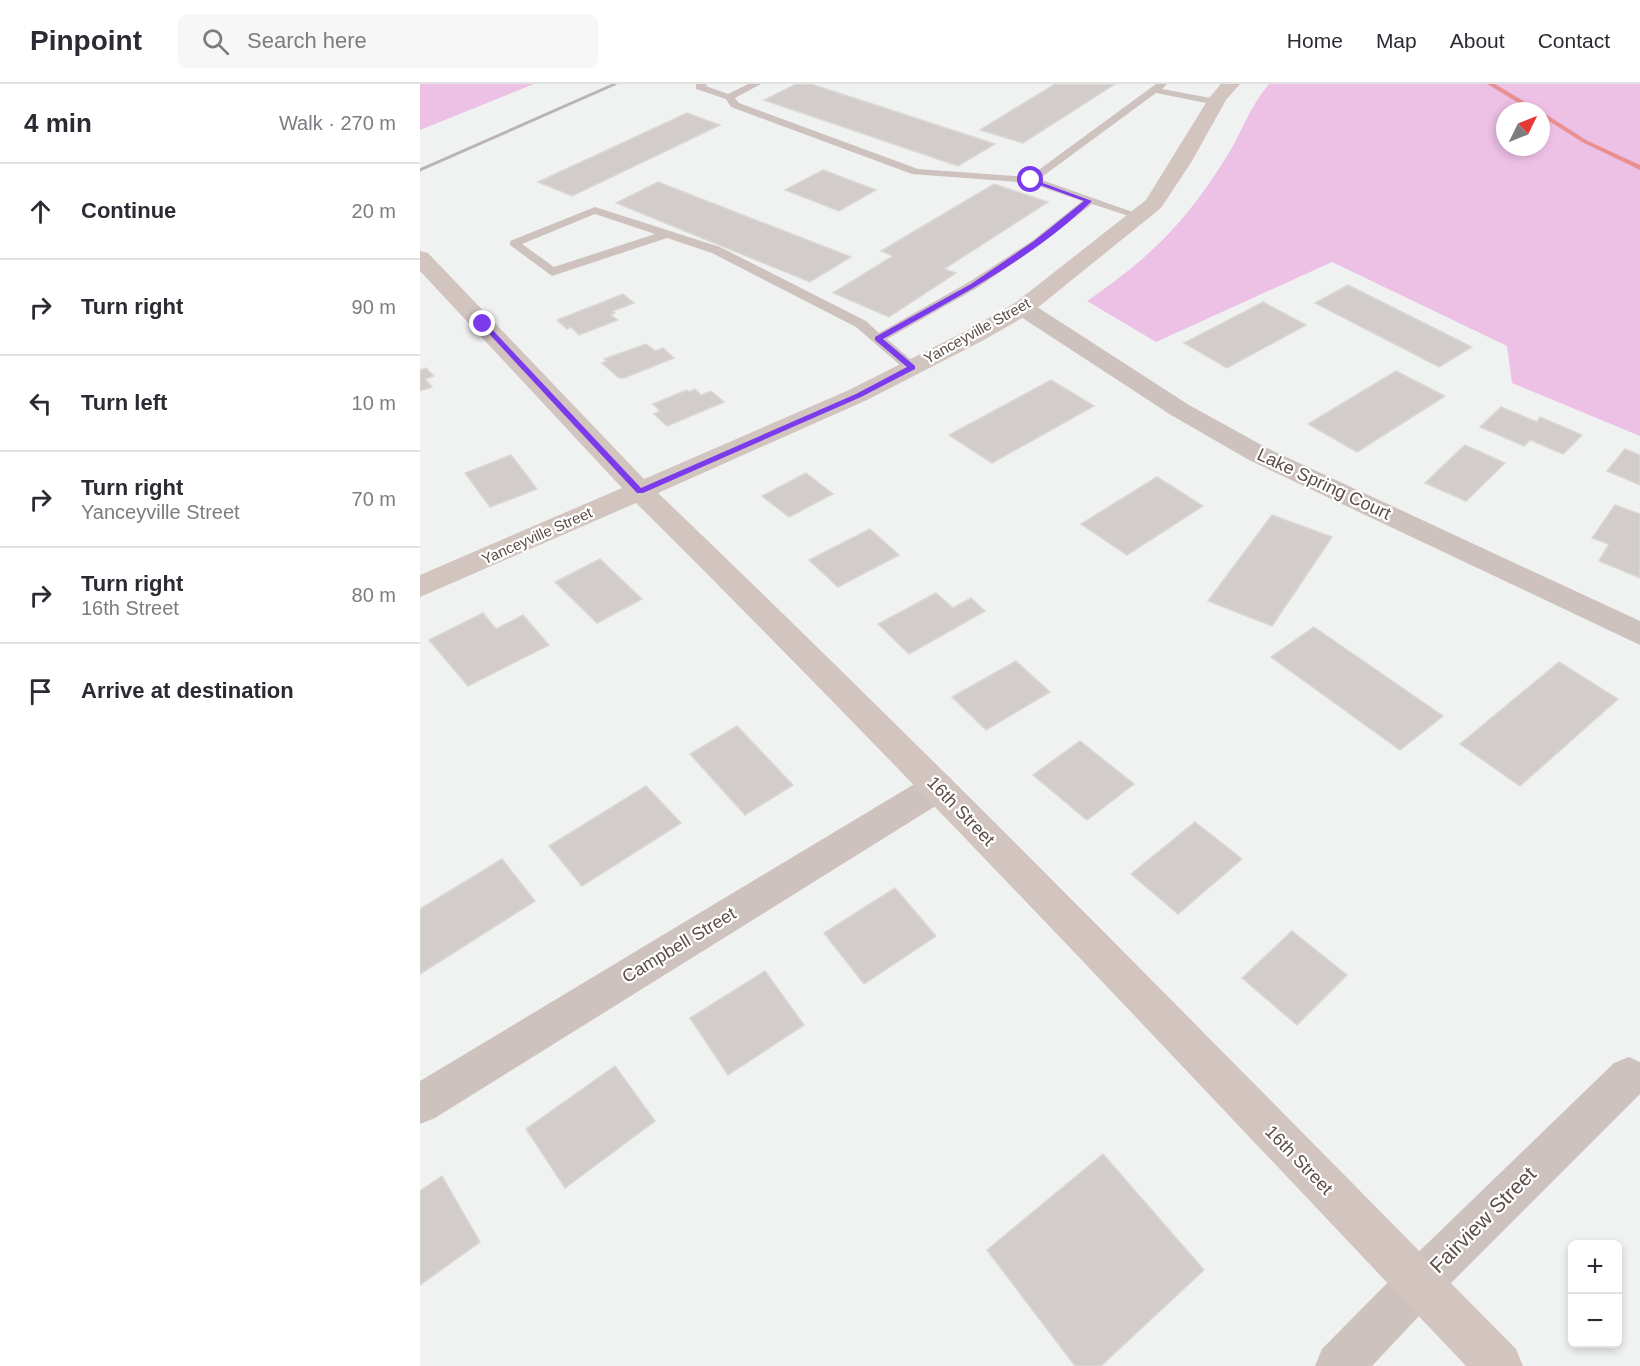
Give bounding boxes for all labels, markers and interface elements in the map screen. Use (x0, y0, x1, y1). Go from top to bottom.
search box (178, 14, 598, 68)
text: Pinpoint (30, 25, 142, 56)
icon: search (199, 25, 232, 58)
text: Search here (247, 28, 367, 53)
text: Home (1287, 29, 1343, 52)
text: Map (1376, 29, 1417, 52)
text: About (1450, 29, 1505, 52)
text: Contact (1538, 29, 1610, 52)
north arrow (1496, 102, 1550, 156)
text: 4 min (24, 108, 92, 138)
text: Walk · 270 m (279, 112, 396, 134)
route start (1017, 166, 1043, 192)
icon: ahead (24, 195, 57, 228)
text: Continue (81, 198, 176, 223)
text: 20 m (352, 200, 396, 222)
icon: right (24, 291, 57, 324)
text: Turn right (81, 294, 183, 319)
street label: Yanceyville Street (921, 294, 1034, 367)
text: 90 m (352, 296, 396, 318)
route end (469, 310, 495, 336)
icon: left (24, 387, 57, 420)
text: Turn left (81, 390, 167, 415)
text: 10 m (352, 392, 396, 414)
street label: Lake Spring Court (1254, 444, 1394, 524)
text: Turn right (81, 475, 183, 500)
icon: right (24, 483, 57, 516)
text: 70 m (352, 488, 396, 510)
text: Yanceyville Street (81, 501, 240, 523)
street label: Yanceyville Street (479, 503, 595, 567)
text: Turn right (81, 571, 183, 596)
icon: right (24, 579, 57, 612)
text: 80 m (352, 584, 396, 606)
text: 16th Street (81, 597, 179, 619)
icon: arrive (24, 675, 57, 708)
text: Arrive at destination (81, 678, 294, 703)
street label: 16th Street (923, 772, 999, 850)
street label: Campbell Street (619, 903, 739, 987)
street label: 16th Street (1261, 1121, 1337, 1199)
street label: Fairview Street (1425, 1162, 1540, 1277)
map controls (1568, 1240, 1622, 1348)
button: + (1568, 1240, 1622, 1294)
button: − (1568, 1294, 1622, 1348)

